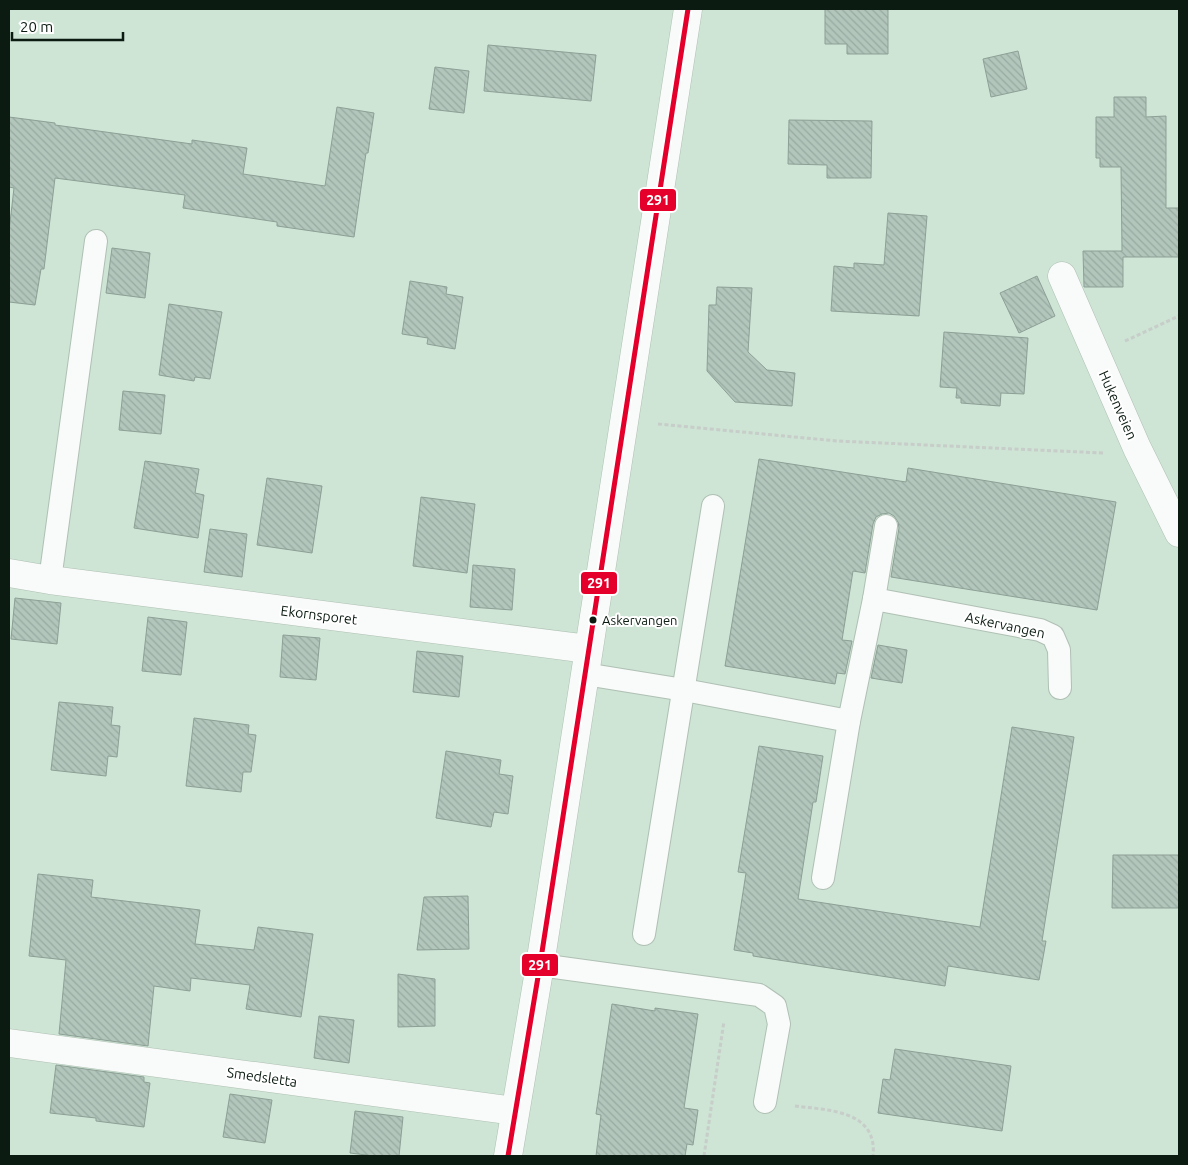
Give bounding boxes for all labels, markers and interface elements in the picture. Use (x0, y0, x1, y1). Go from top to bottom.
scale bar (12, 10, 124, 42)
text: 20 m (20, 18, 53, 35)
line badge: 291 (639, 188, 677, 212)
text: 291 (646, 192, 670, 208)
street label: Hukenveien (1096, 368, 1140, 442)
line badge: 291 (580, 571, 618, 595)
text: 291 (587, 575, 611, 591)
street label: Ekornsporet (280, 602, 359, 628)
street label: Askervangen (964, 609, 1046, 641)
place label: Askervangen (602, 613, 678, 627)
marker: Askervangen (588, 615, 598, 625)
line badge: 291 (521, 953, 559, 977)
text: 291 (528, 957, 552, 973)
street label: Smedsletta (226, 1064, 298, 1090)

